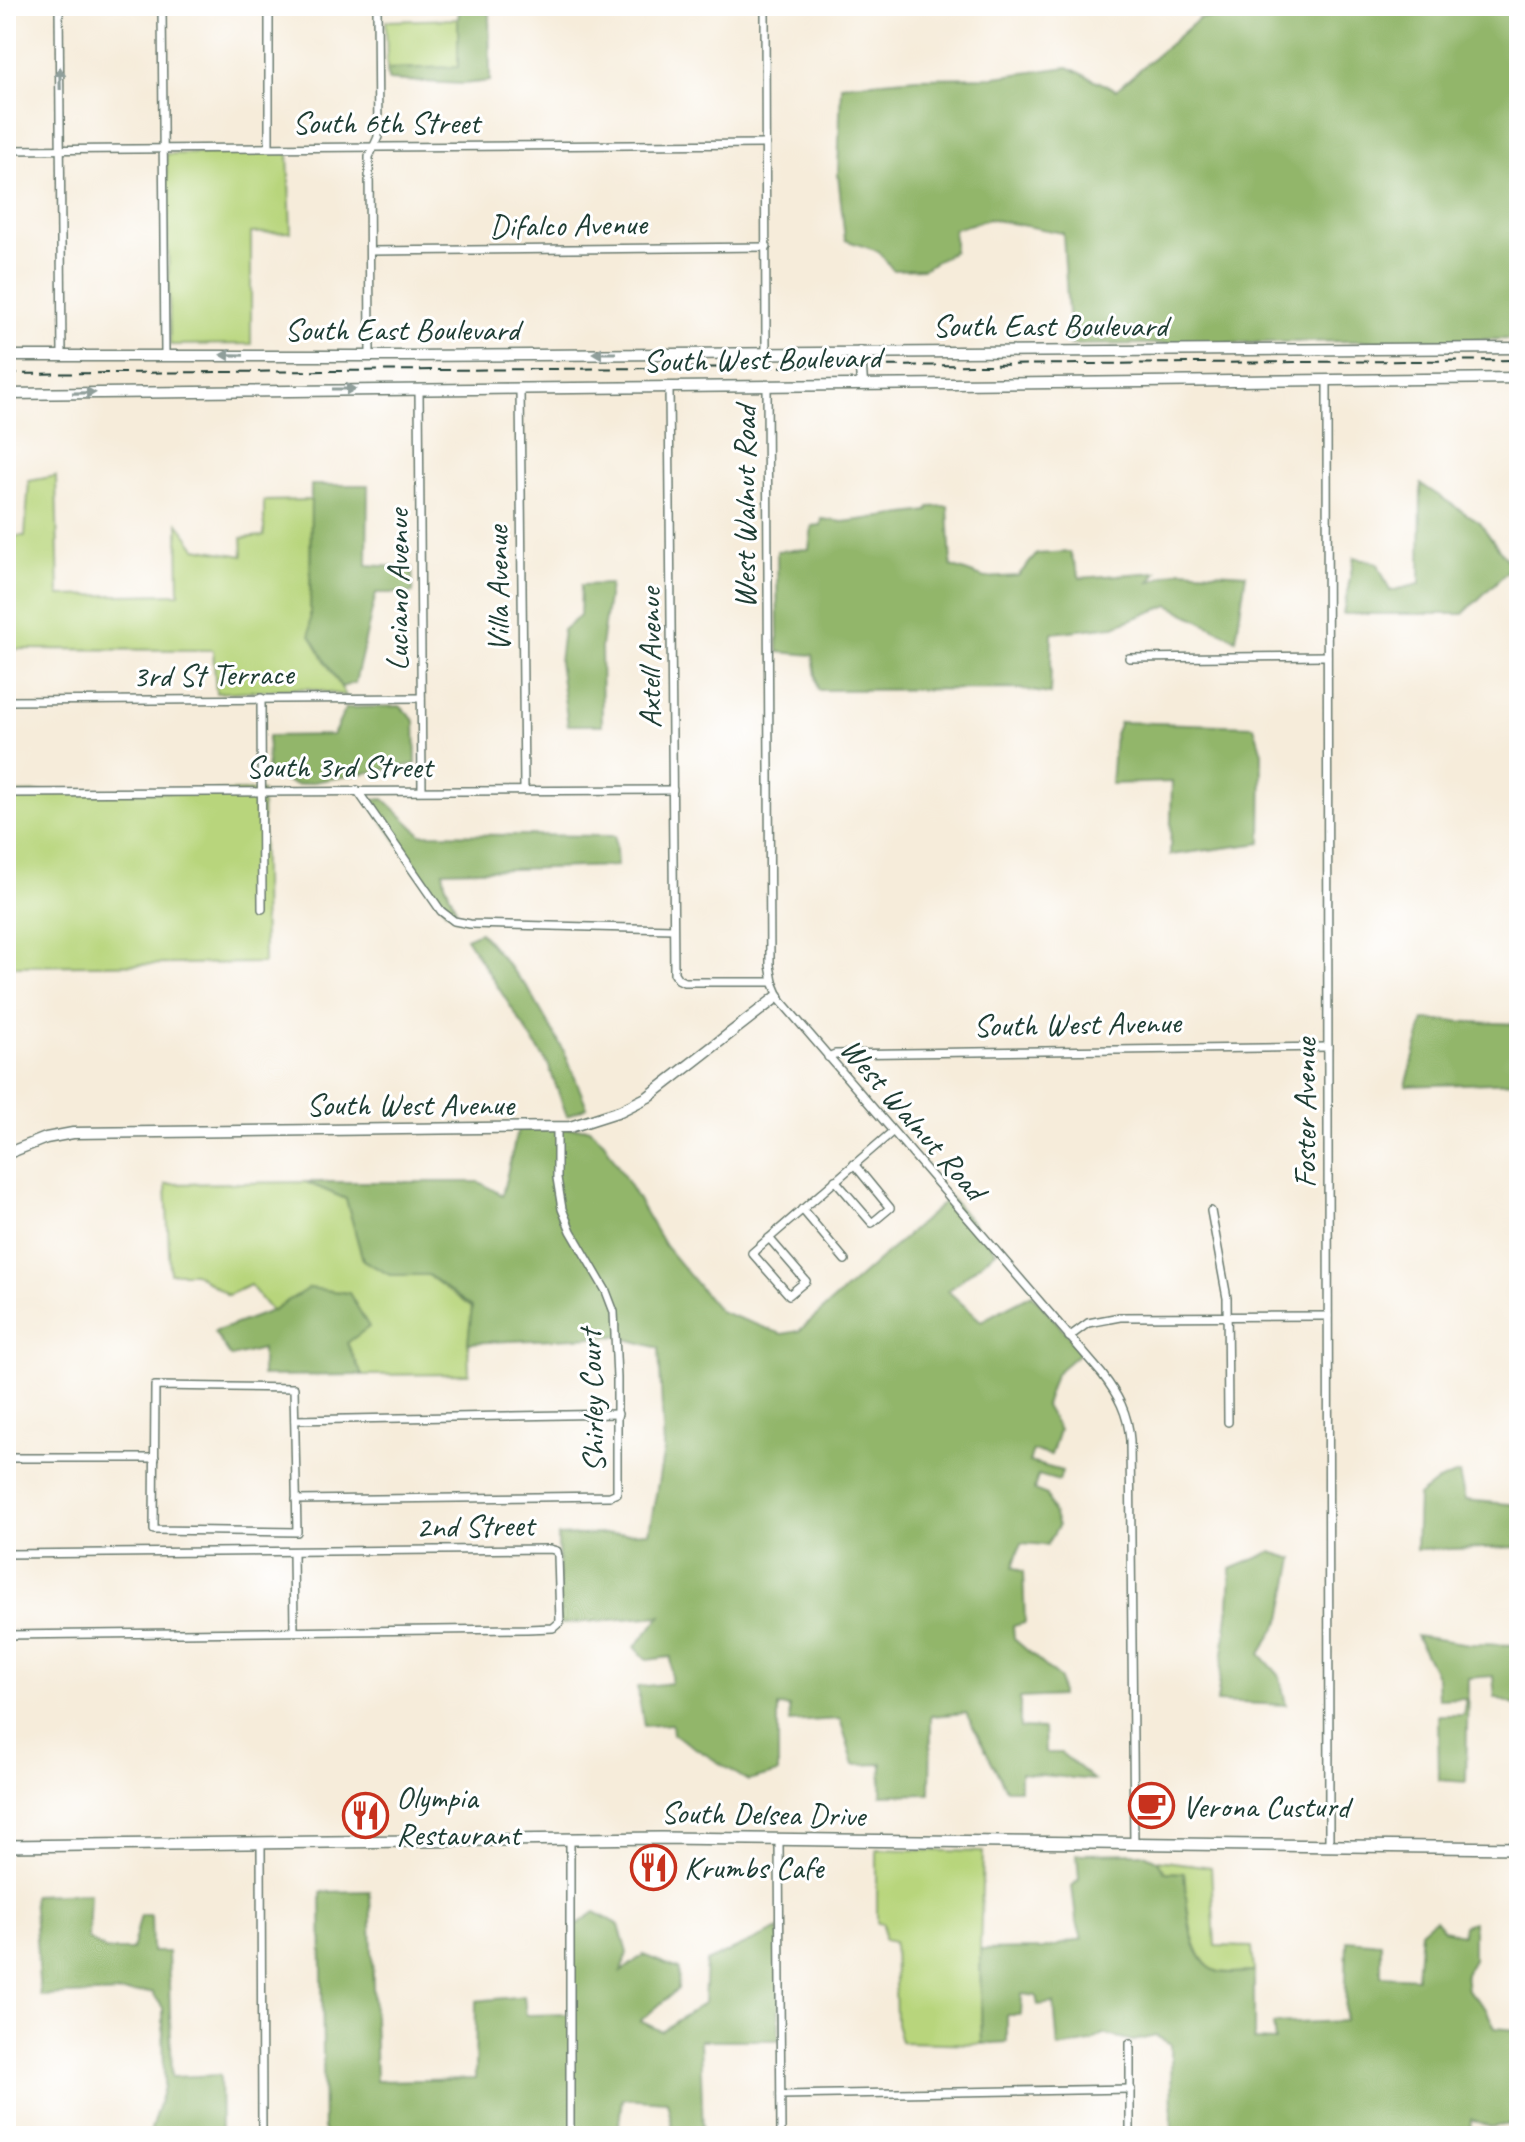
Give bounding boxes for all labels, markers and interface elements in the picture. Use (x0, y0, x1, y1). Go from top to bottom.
one-way arrow (54, 65, 66, 90)
street label: South 6th Street (292, 102, 483, 143)
street label: Difalco Avenue (489, 203, 650, 247)
street label: South East Boulevard (933, 305, 1173, 346)
street label: South East Boulevard (285, 309, 525, 350)
street label: South West Boulevard (643, 336, 887, 382)
one-way arrow (591, 347, 616, 359)
one-way arrow (219, 349, 244, 361)
one-way arrow (332, 383, 357, 395)
one-way arrow (72, 386, 97, 399)
street label: West Walnut Road (724, 401, 765, 608)
street label: Luciano Avenue (377, 507, 418, 671)
street label: Villa Avenue (476, 523, 520, 653)
street label: Axtell Avenue (629, 585, 670, 728)
street label: 3rd St Terrace (132, 653, 296, 697)
street label: South 3rd Street (246, 746, 436, 787)
street label: South West Avenue (973, 1002, 1184, 1046)
street label: West Walnut Road (831, 1029, 998, 1212)
street label: Foster Avenue (1284, 1035, 1325, 1188)
street label: South West Avenue (306, 1084, 516, 1125)
street label: Shirley Court (569, 1324, 615, 1473)
street label: 2nd Street (416, 1504, 538, 1548)
place label: Olympia Restaurant (396, 1777, 523, 1855)
cafe icon: Verona Custurd (1127, 1782, 1175, 1830)
place label: Verona Custurd (1182, 1786, 1354, 1827)
restaurant icon: Olympia Restaurant (341, 1791, 389, 1839)
street label: South Delsea Drive (660, 1792, 868, 1836)
restaurant icon: Krumbs Cafe (629, 1843, 677, 1891)
place label: Krumbs Cafe (684, 1847, 826, 1888)

